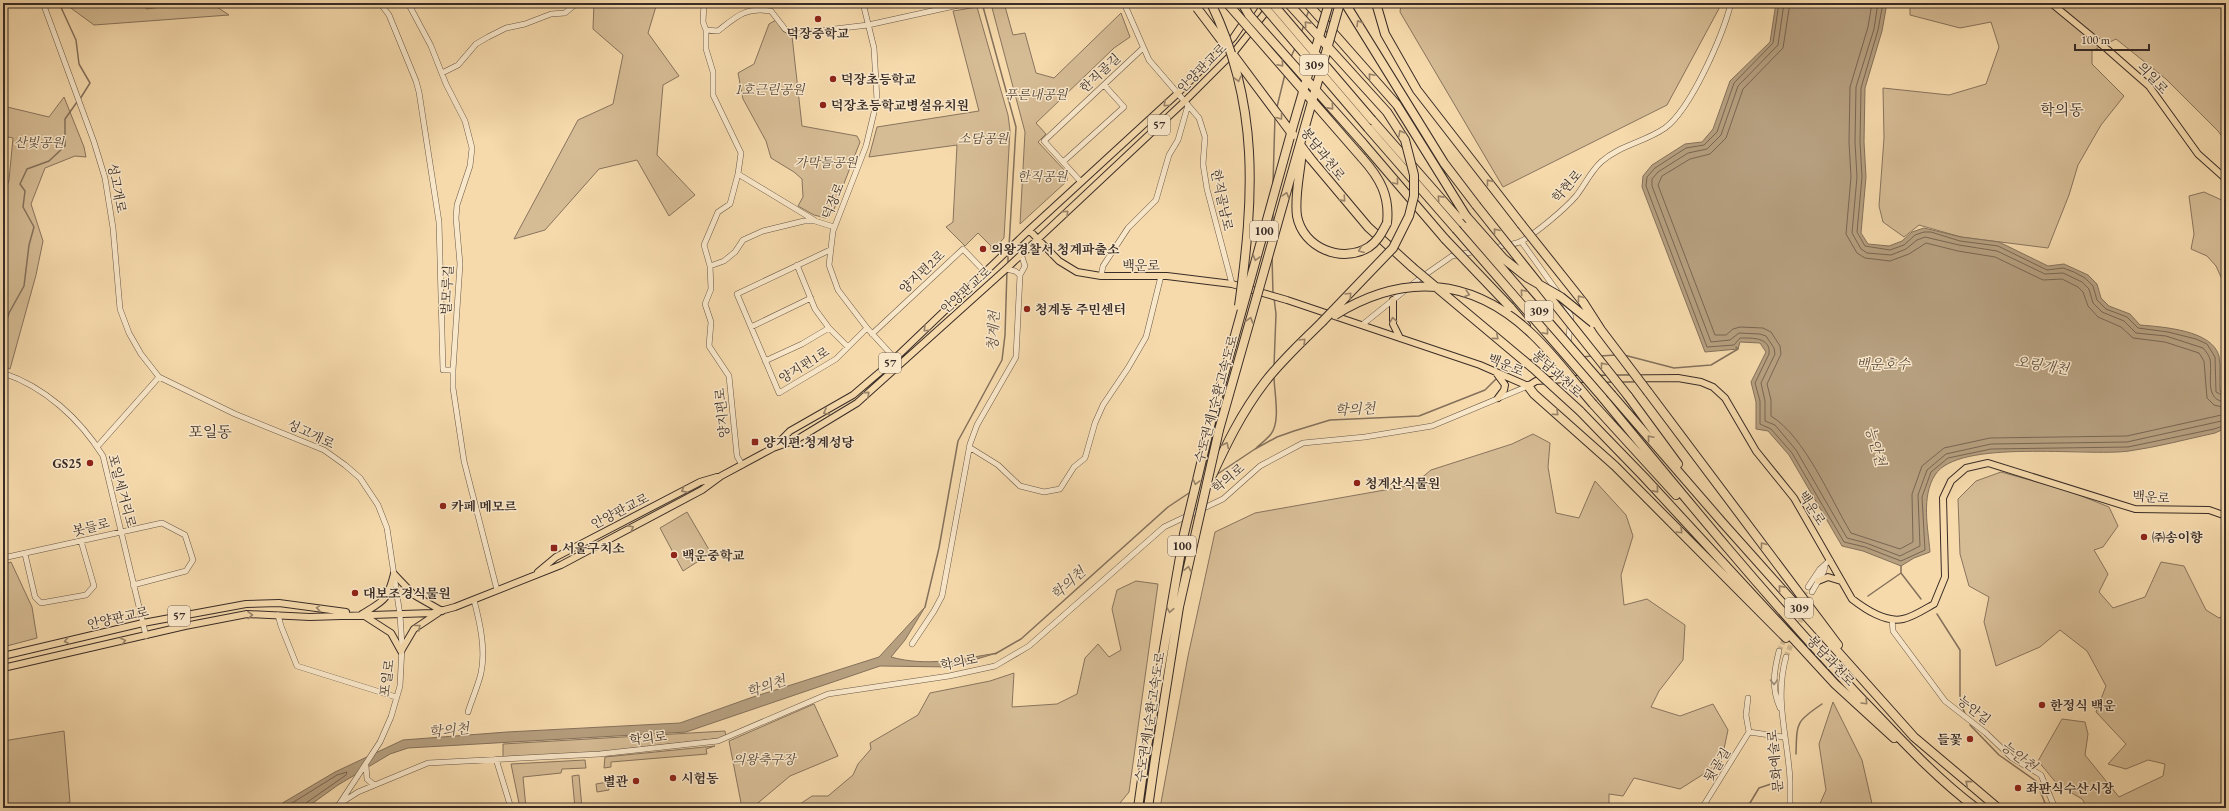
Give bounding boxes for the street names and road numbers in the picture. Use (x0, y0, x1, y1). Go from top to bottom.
street label: 안양판교로 (1174, 39, 1231, 96)
street label: 한직골길 (1076, 50, 1124, 96)
road number: 309 (1300, 55, 1328, 75)
street label: 의일로 (2134, 58, 2172, 98)
road number: 57 (1148, 115, 1170, 135)
street label: 봉담과천로 (1297, 124, 1349, 184)
street label: 성고개로 (104, 162, 130, 215)
street label: 학현로 (1548, 166, 1586, 206)
street label: 한직골남로 (1207, 168, 1237, 233)
street label: 덕장로 (818, 180, 848, 222)
road number: 100 (1250, 221, 1278, 241)
street label: 양지편2로 (896, 246, 949, 297)
street label: 백운로 (1122, 257, 1160, 274)
street label: 안양판교로 (937, 262, 995, 317)
street label: 벌모루길 (437, 264, 457, 316)
road number: 309 (1525, 301, 1553, 321)
street label: 수도권제1순환고속도로 (1191, 333, 1241, 465)
street label: 양지편1로 (776, 343, 833, 387)
street label: 봉담과천로 (1528, 347, 1586, 402)
street label: 백운로 (1485, 350, 1527, 380)
road number: 57 (879, 353, 901, 373)
street label: 양지편로 (711, 387, 733, 439)
street label: 성고개로 (285, 416, 338, 453)
street label: 포일세거리로 (104, 452, 140, 530)
street label: 학의로 (1208, 459, 1248, 497)
street label: 백운로 (2132, 487, 2171, 507)
street label: 백운로 (1795, 488, 1830, 529)
street label: 안양판교로 (588, 489, 652, 533)
street label: 봇들로 (71, 514, 112, 540)
road number: 100 (1168, 536, 1196, 556)
road number: 309 (1785, 598, 1813, 618)
street label: 안양판교로 (85, 603, 151, 633)
road number: 57 (168, 606, 190, 626)
street label: 봉담과천로 (1803, 632, 1859, 690)
street label: 학의로 (939, 650, 980, 674)
street label: 수도권제1순환고속도로 (1131, 650, 1169, 783)
street label: 포일로 (376, 658, 398, 698)
street label: 능안길 (1954, 692, 1994, 728)
street label: 학의로 (628, 728, 668, 748)
street label: 문화예술로 (1763, 728, 1787, 793)
street label: 뒷골길 (1700, 745, 1734, 785)

